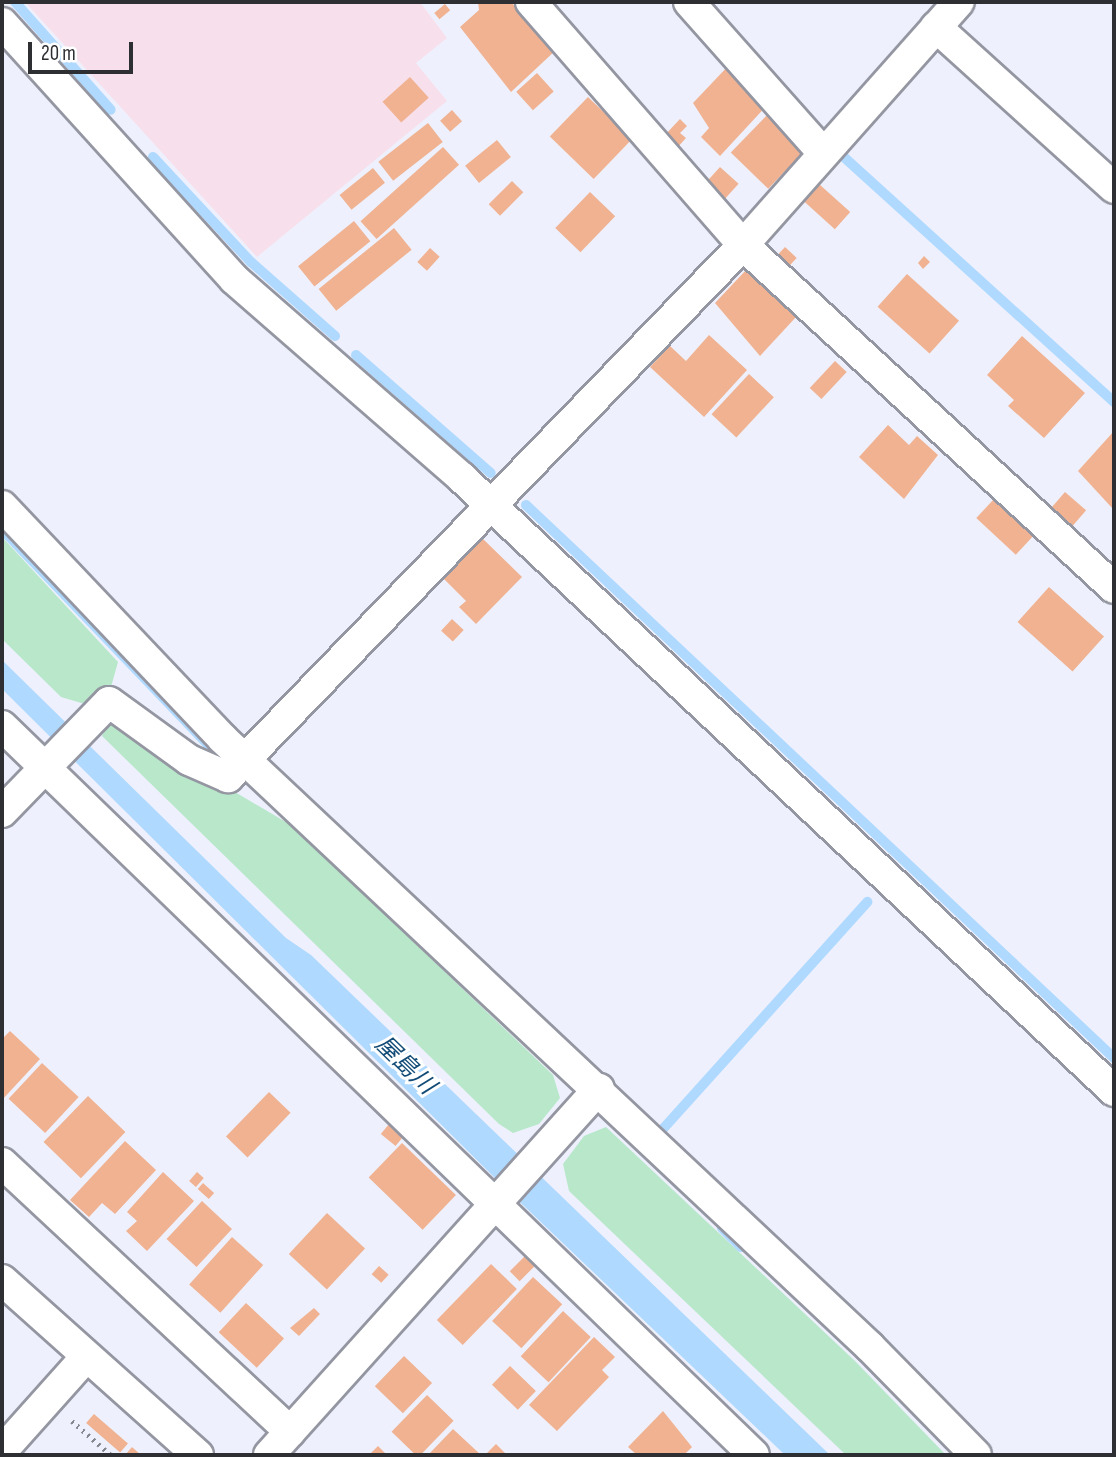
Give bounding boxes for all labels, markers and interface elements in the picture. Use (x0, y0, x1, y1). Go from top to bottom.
scale bar (32, 28, 136, 72)
text: 20 m (41, 41, 76, 66)
water label: 屋島川 (369, 1030, 441, 1100)

